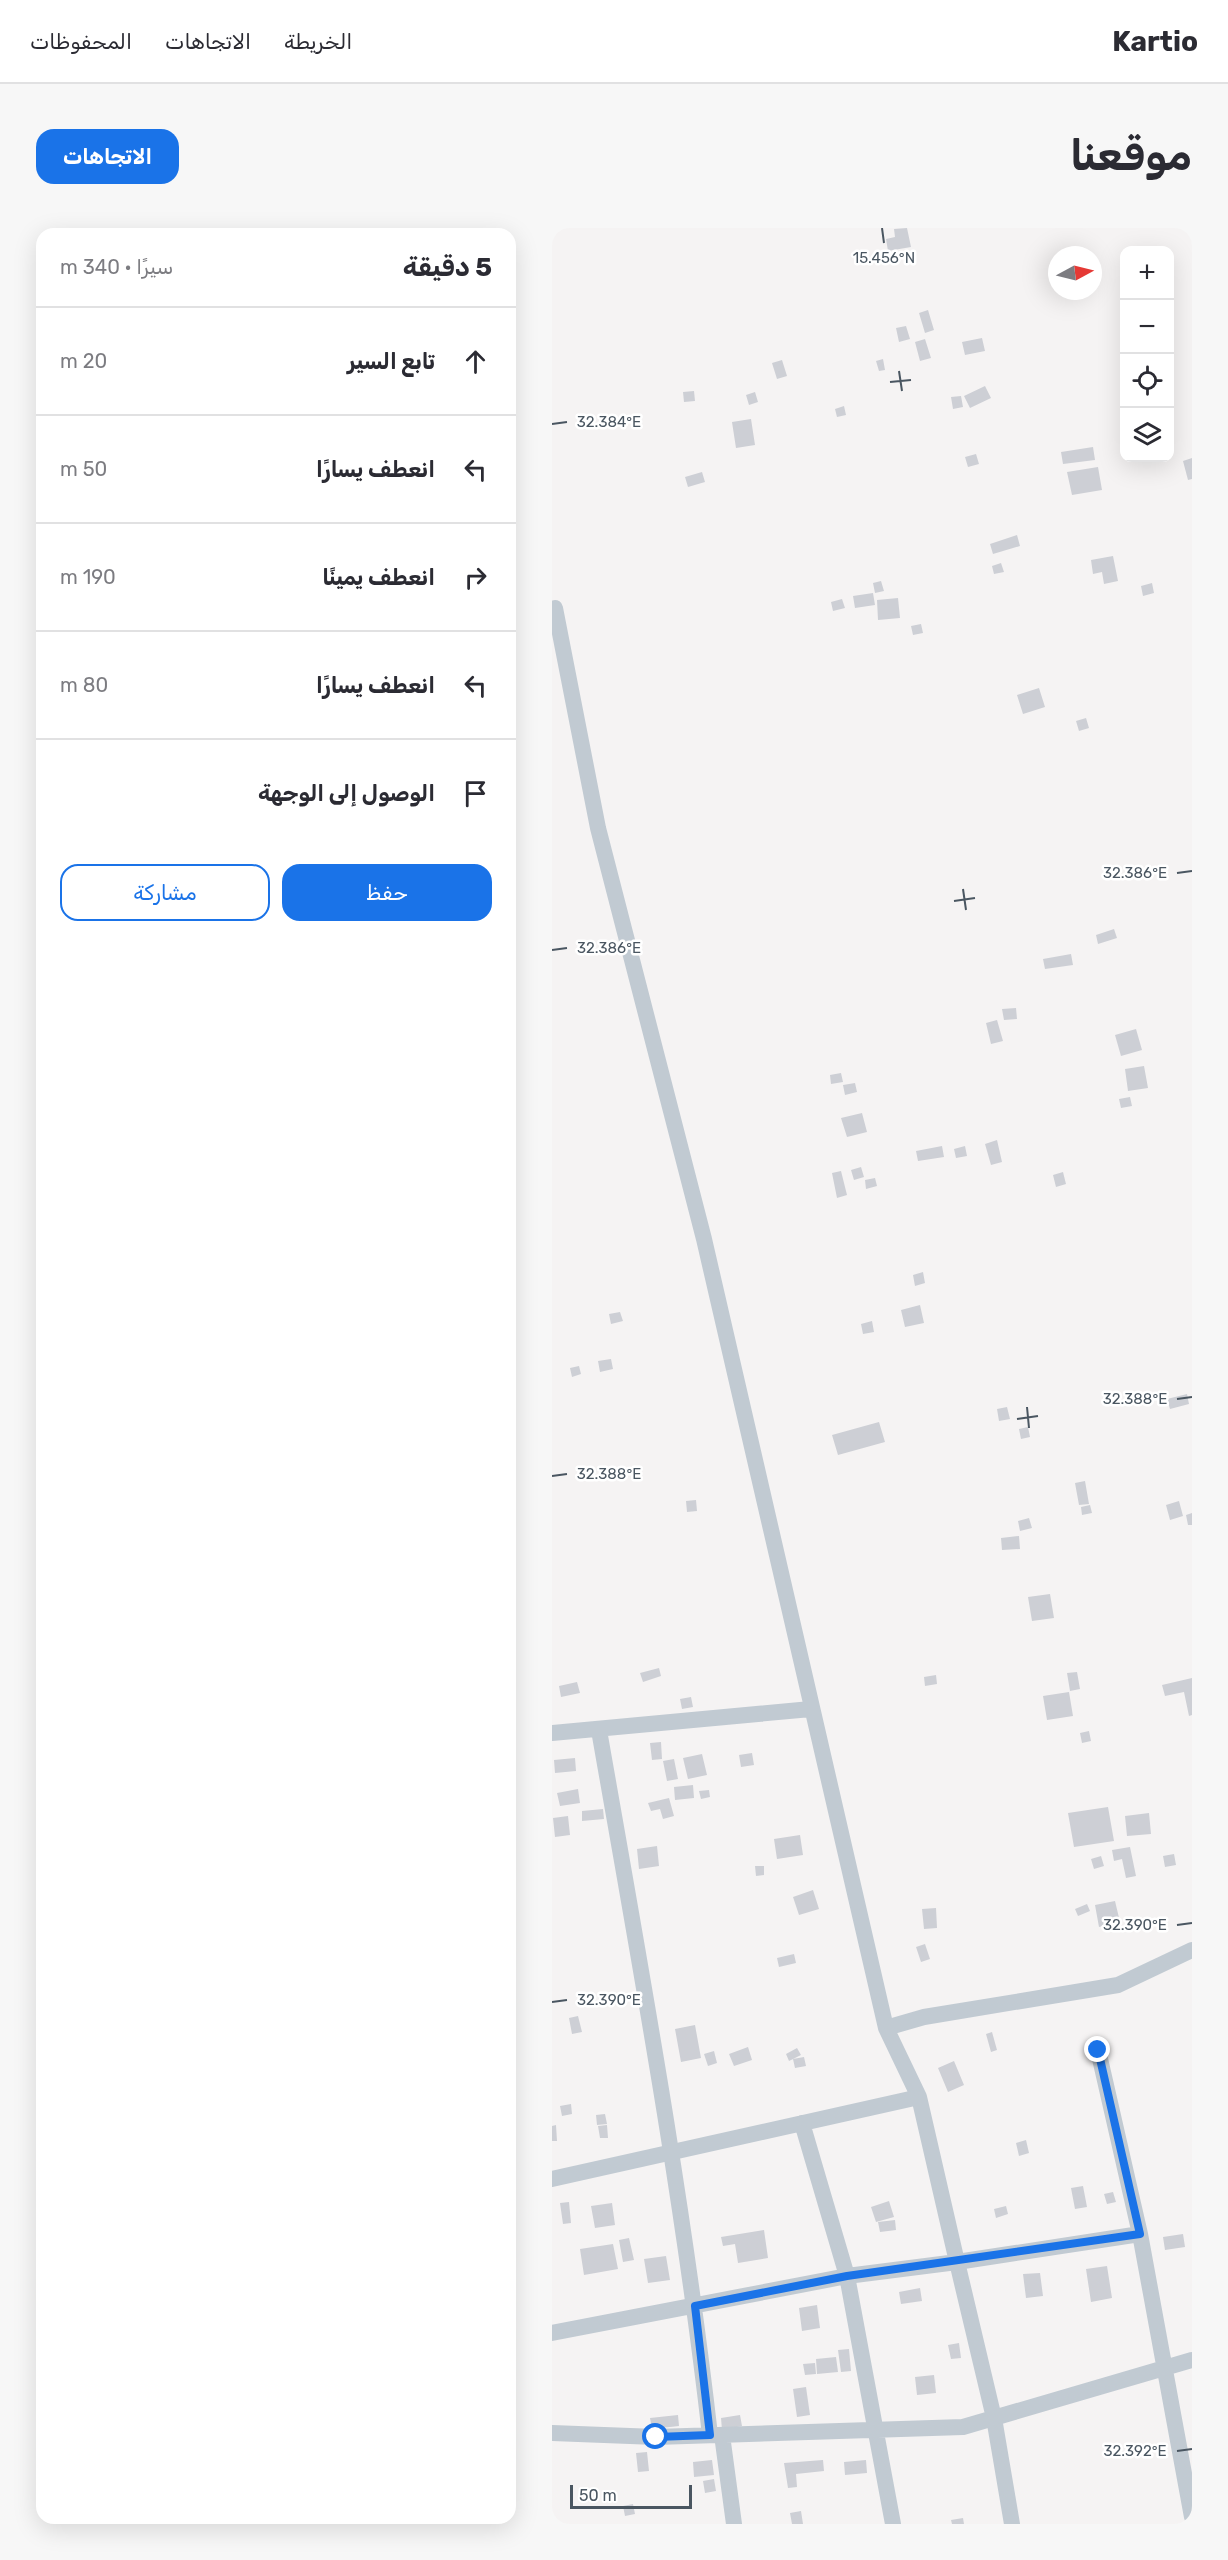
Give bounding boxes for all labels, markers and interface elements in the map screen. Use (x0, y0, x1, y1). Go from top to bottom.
text: Kartio (1112, 25, 1198, 58)
text: المحفوظات (30, 29, 132, 54)
text: الاتجاهات (165, 29, 251, 54)
text: الخريطة (284, 29, 352, 54)
button: الاتجاهات (36, 129, 179, 184)
text: موقعنا (1070, 131, 1192, 181)
north arrow (1048, 246, 1102, 300)
map controls (1120, 246, 1174, 462)
button: + (1120, 246, 1174, 300)
text: 15.456°N (853, 249, 915, 267)
text: 5 دقيقة (403, 252, 492, 283)
text: سيرًا · 340 m (60, 255, 173, 279)
button: − (1120, 300, 1174, 354)
icon: ahead (459, 345, 492, 378)
text: تابع السير (347, 348, 435, 375)
text: 20 m (60, 349, 107, 373)
button: locate (1120, 354, 1174, 408)
button: layers (1120, 408, 1174, 462)
text: 32.384°E (577, 413, 641, 431)
icon: left (459, 453, 492, 486)
text: انعطف يسارًا (316, 456, 435, 483)
text: 50 m (60, 457, 107, 481)
icon: right (459, 561, 492, 594)
text: انعطف يمينًا (322, 564, 435, 591)
text: 190 m (60, 565, 116, 589)
icon: left (459, 669, 492, 702)
text: انعطف يسارًا (316, 672, 435, 699)
text: 80 m (60, 673, 108, 697)
icon: arrive (459, 777, 492, 810)
text: الوصول إلى الوجهة (258, 780, 435, 807)
button: مشاركة (60, 864, 270, 921)
button: حفظ (282, 864, 492, 921)
text: 32.386°E (1103, 864, 1167, 882)
text: 32.386°E (577, 939, 641, 957)
text: 32.388°E (1103, 1390, 1167, 1408)
text: 32.388°E (577, 1465, 641, 1483)
text: 32.390°E (1103, 1916, 1167, 1934)
text: 32.390°E (577, 1991, 641, 2009)
route end (1084, 2036, 1110, 2062)
route start (642, 2423, 668, 2449)
text: 32.392°E (1103, 2442, 1167, 2460)
scale bar (570, 2482, 692, 2510)
text: 50 m (579, 2486, 617, 2505)

